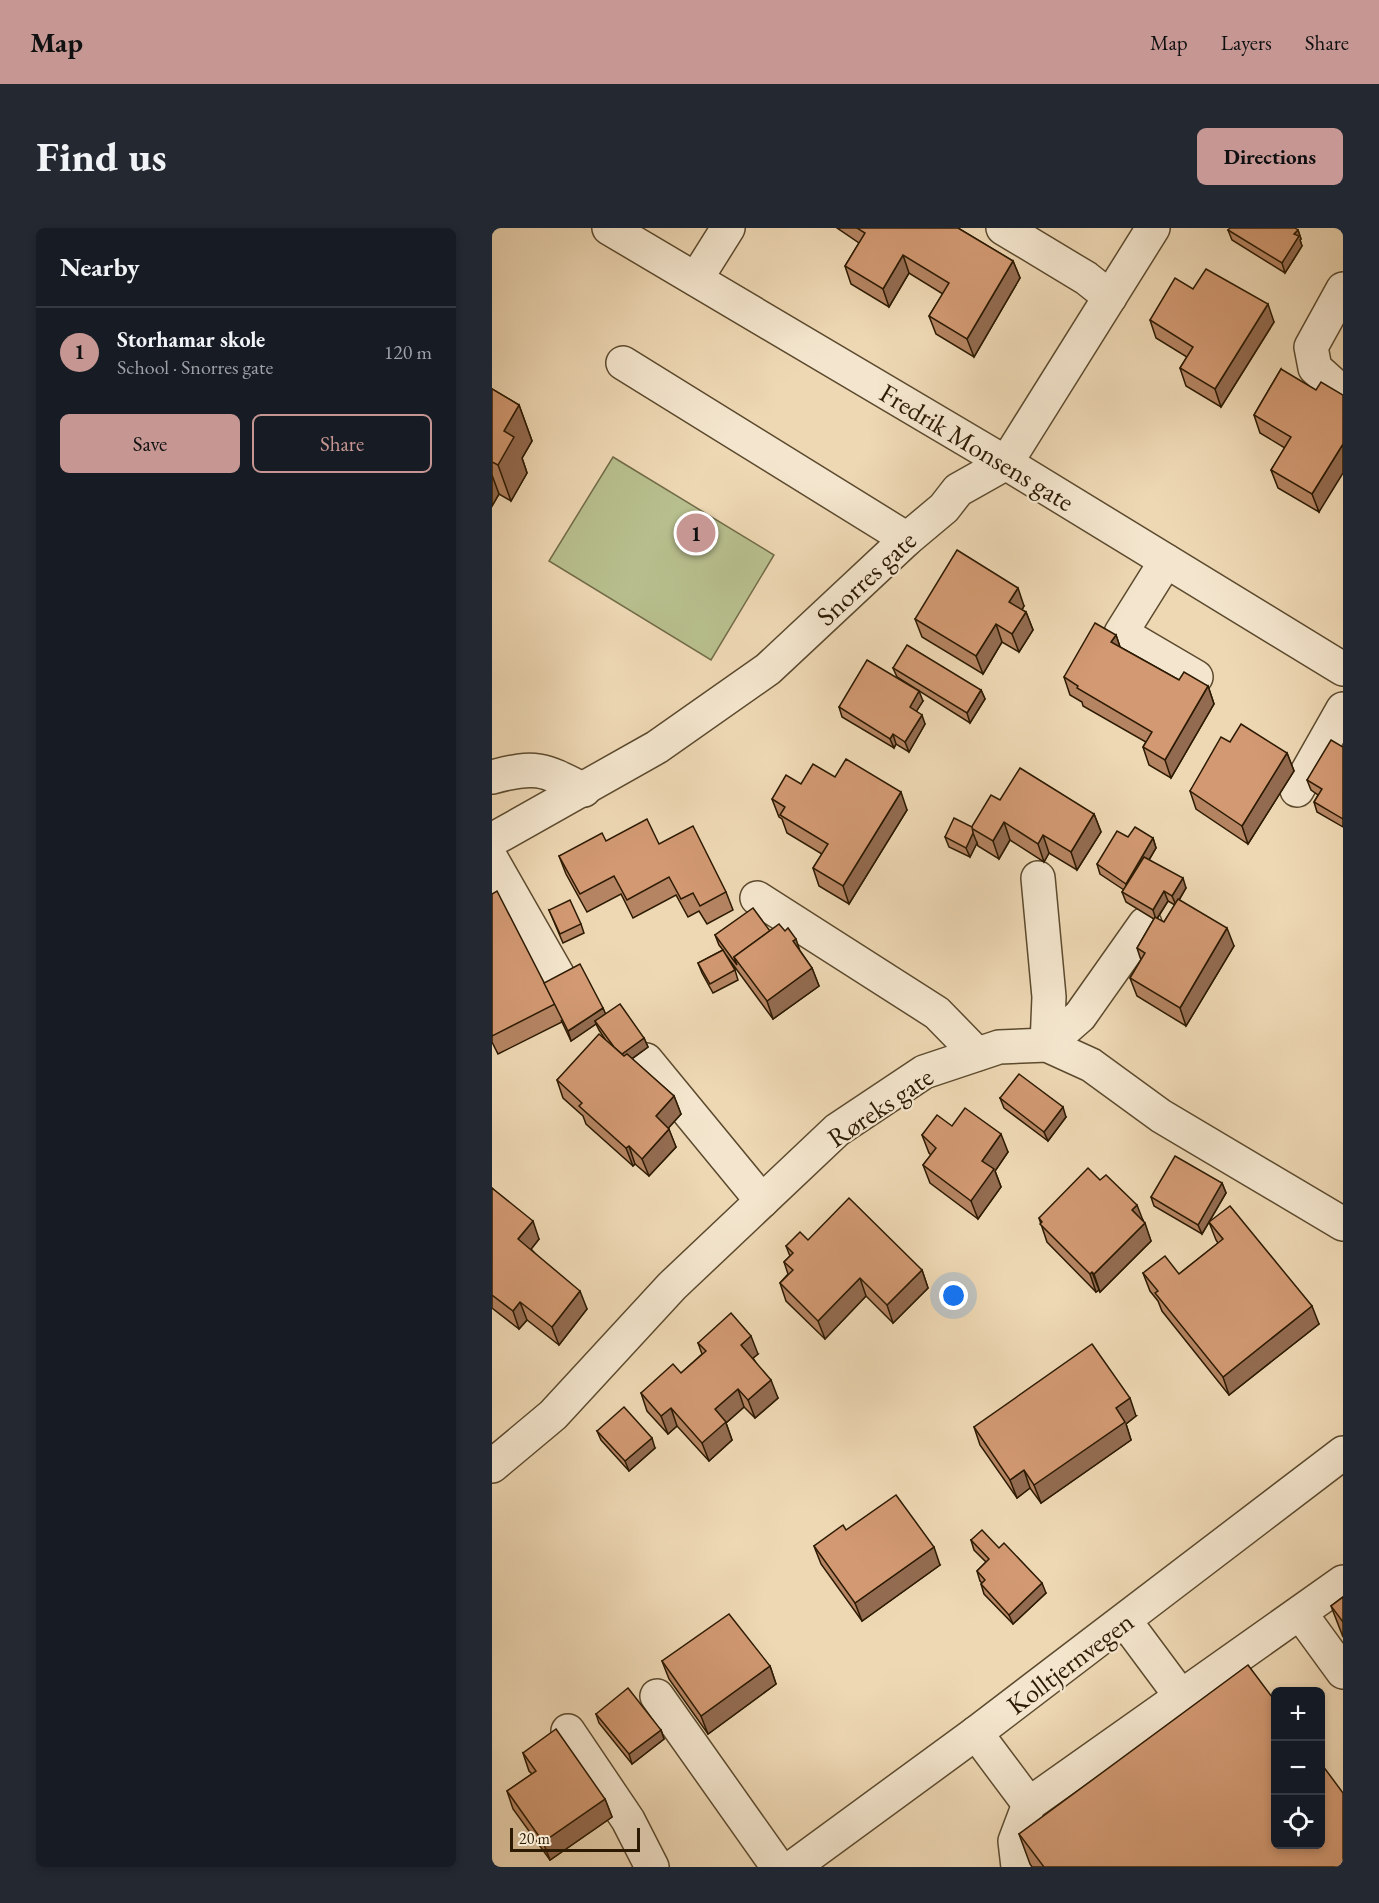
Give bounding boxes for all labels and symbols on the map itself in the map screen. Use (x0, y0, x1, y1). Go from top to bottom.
street label: Fredrik Monsens gate (873, 375, 1081, 519)
pin: 1 (676, 510, 716, 556)
street label: Snorres gate (809, 523, 923, 633)
street label: Røreks gate (820, 1059, 940, 1155)
your location (939, 1281, 968, 1310)
street label: Kolltjernvegen (999, 1604, 1141, 1722)
scale bar (510, 1825, 640, 1852)

